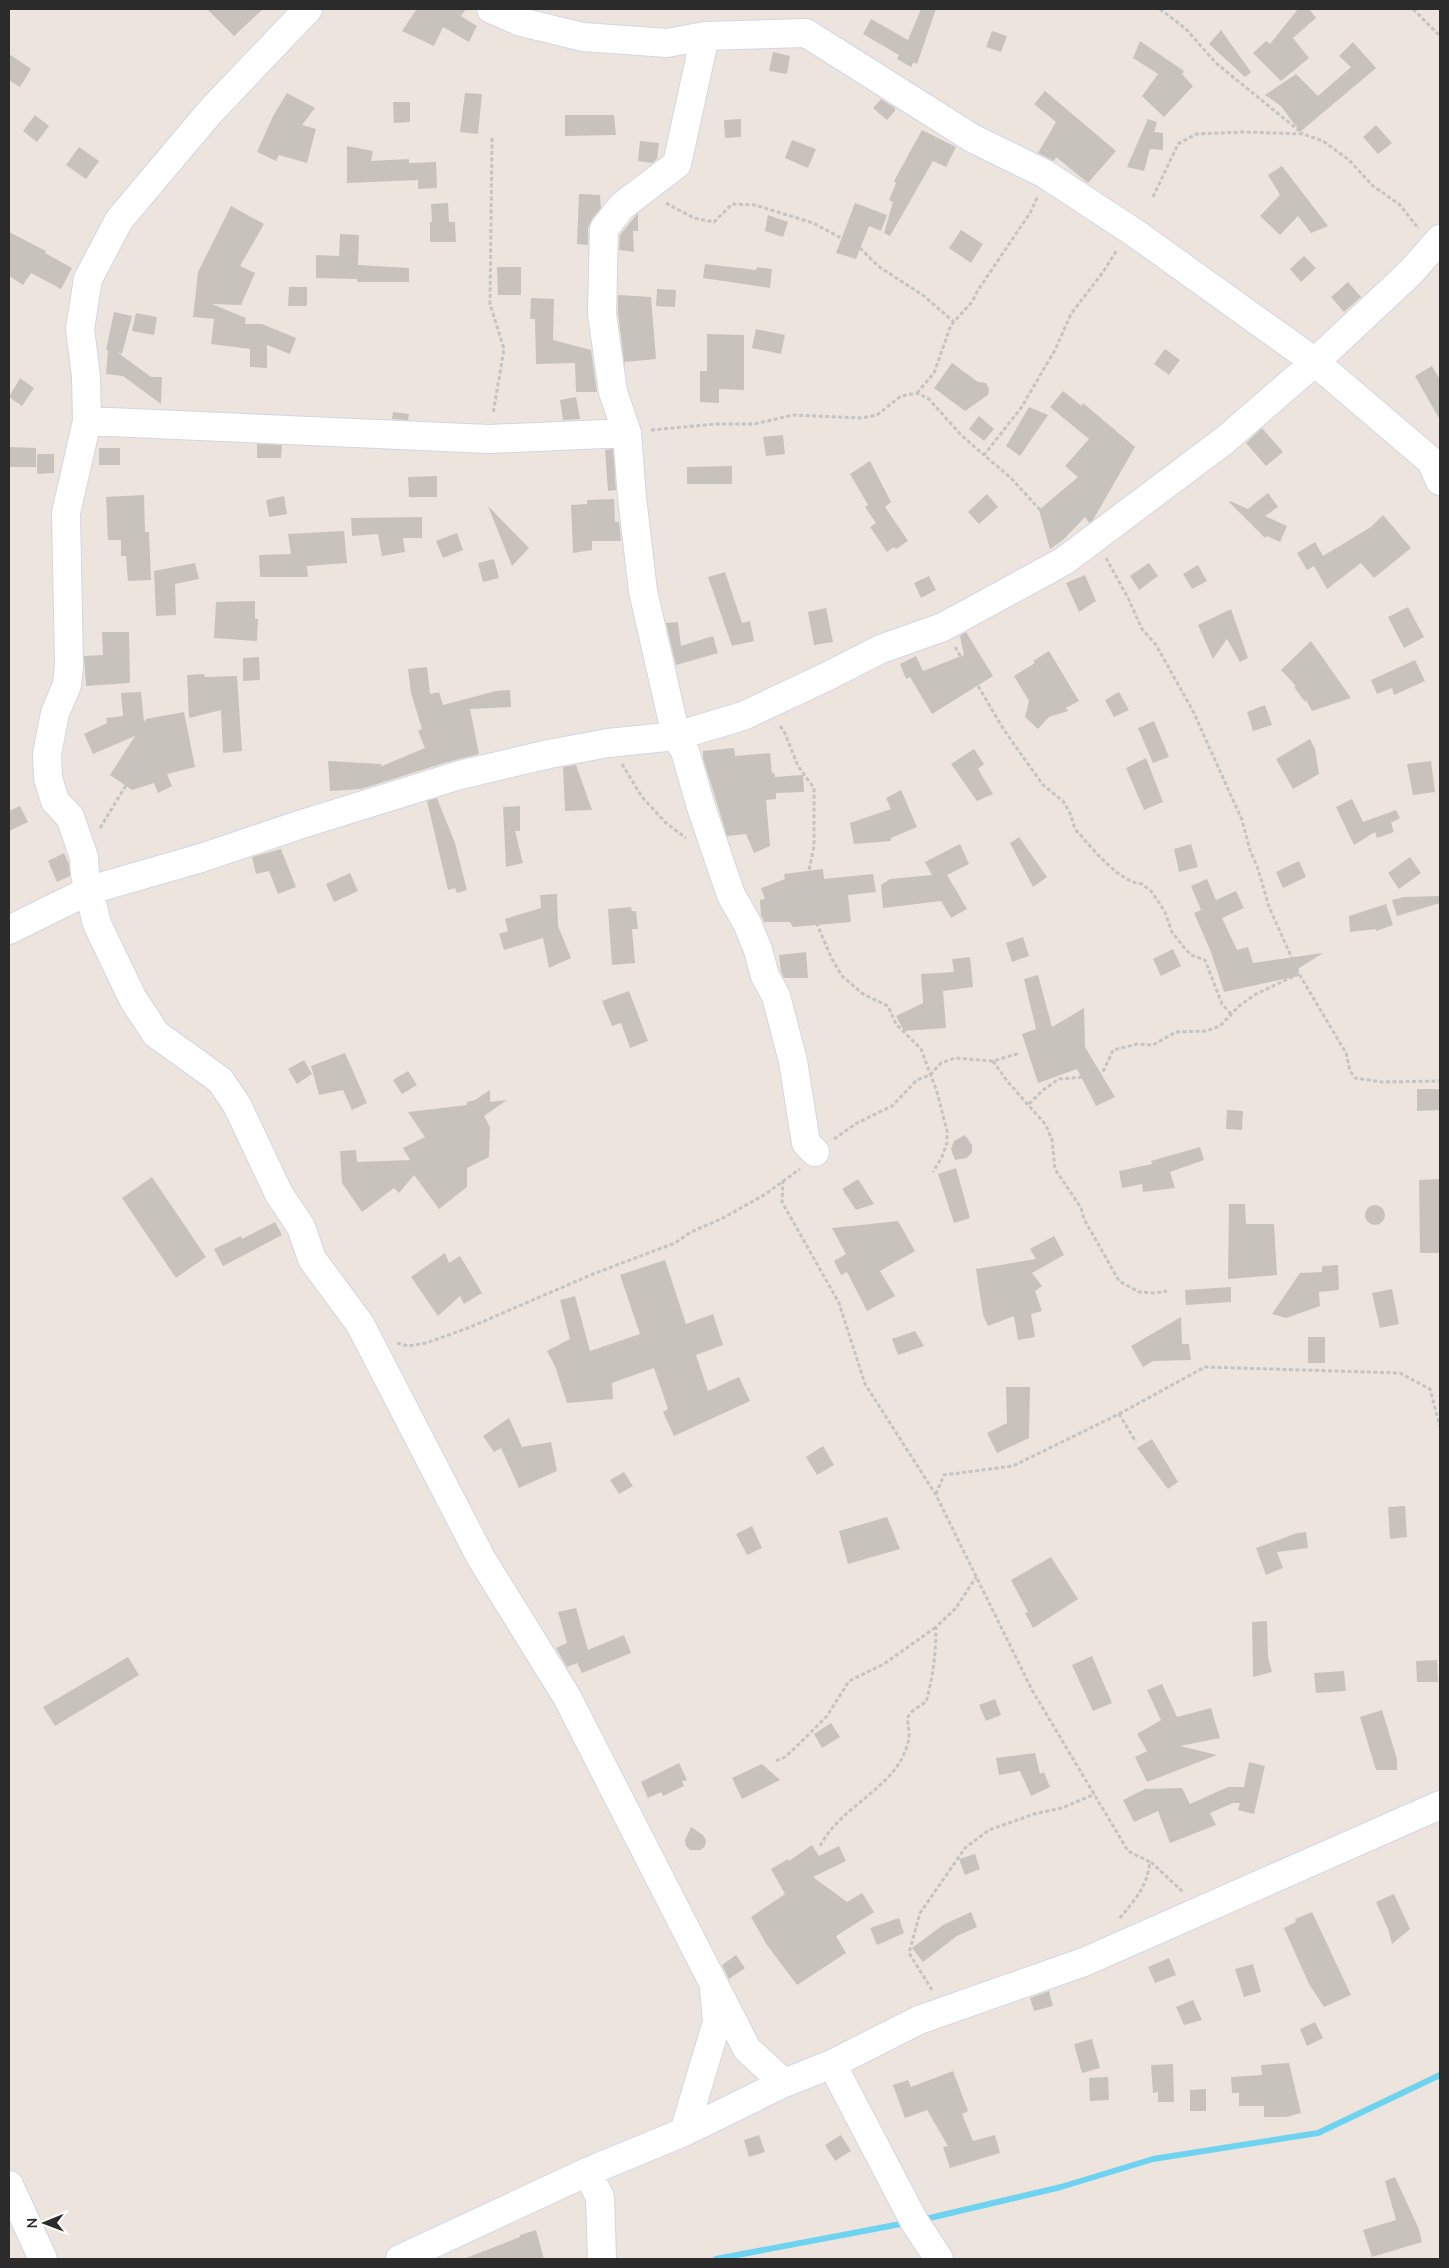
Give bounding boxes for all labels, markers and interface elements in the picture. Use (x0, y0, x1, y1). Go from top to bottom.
north arrow (20, 2198, 70, 2248)
text: N (23, 2218, 42, 2229)

